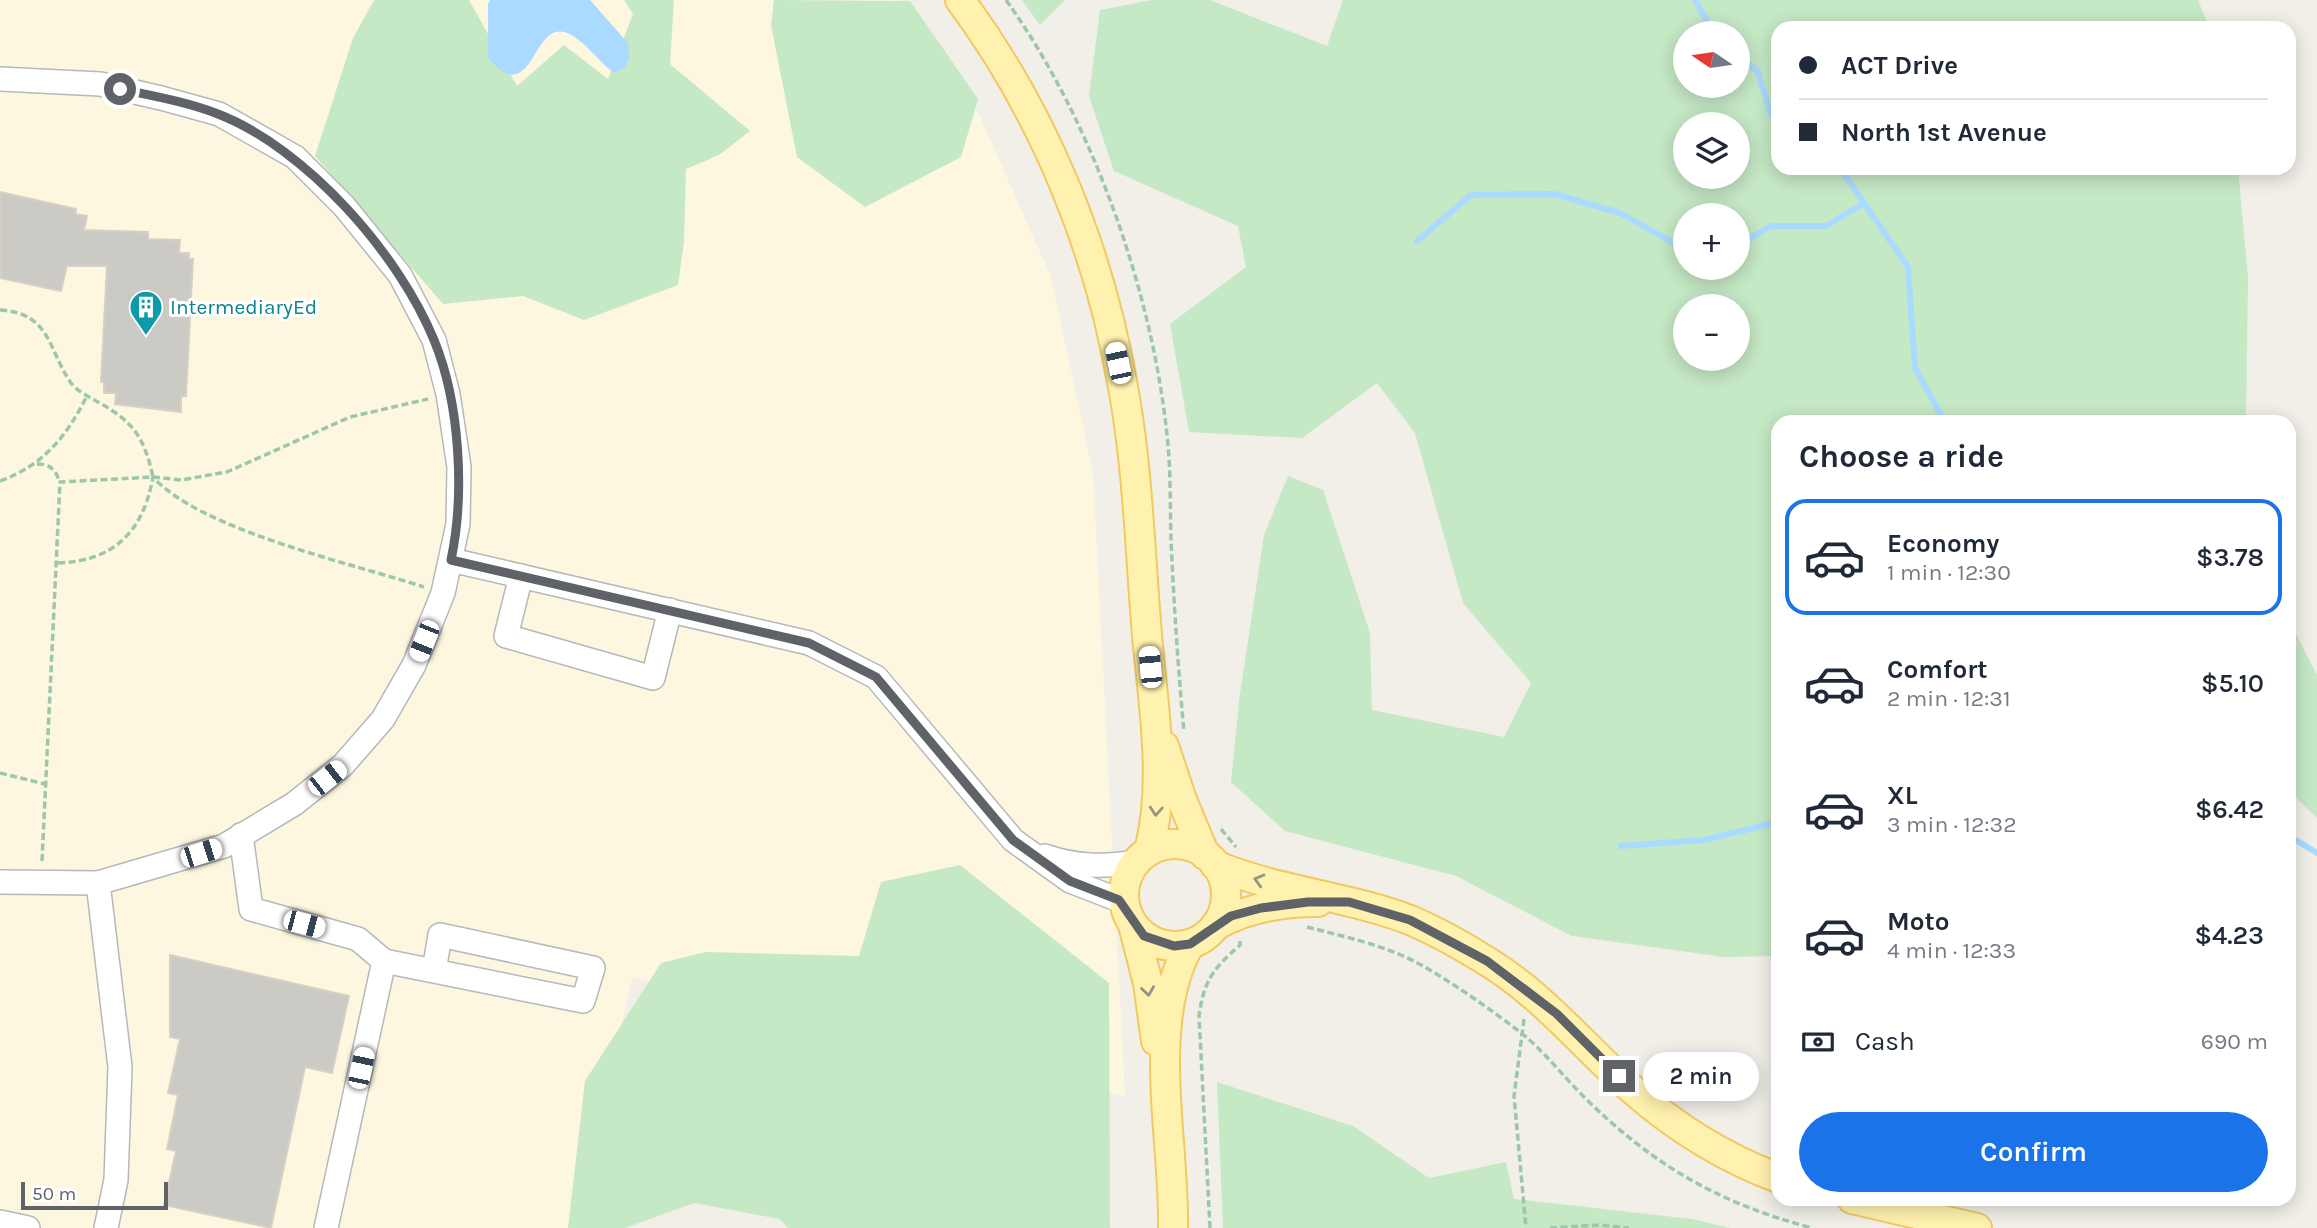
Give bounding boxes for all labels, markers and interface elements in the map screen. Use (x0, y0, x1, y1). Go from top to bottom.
north arrow (1673, 21, 1750, 98)
map controls (1673, 21, 1750, 371)
text: ACT Drive (1841, 50, 1958, 81)
route start (104, 73, 136, 105)
button: layers (1673, 112, 1750, 189)
text: North 1st Avenue (1841, 117, 2047, 148)
button: + (1673, 203, 1750, 280)
building icon: IntermediaryEd (127, 288, 165, 337)
button: − (1673, 294, 1750, 371)
place label: IntermediaryEd (170, 295, 317, 319)
car (1104, 340, 1133, 386)
text: Choose a ride (1799, 438, 2004, 475)
icon: car (1803, 526, 1866, 589)
text: Economy (1887, 528, 1999, 559)
text: $3.78 (2196, 542, 2264, 573)
text: 1 min · 12:30 (1887, 559, 2011, 586)
car (407, 618, 442, 664)
car (1138, 645, 1163, 689)
icon: car (1803, 652, 1866, 715)
text: Comfort (1887, 654, 1988, 685)
text: $5.10 (2201, 668, 2264, 699)
text: 2 min · 12:31 (1887, 685, 2011, 712)
car (304, 757, 351, 799)
icon: car (1803, 778, 1866, 841)
text: XL (1887, 780, 1918, 811)
text: $6.42 (2195, 794, 2264, 825)
one-way arrow (1149, 806, 1164, 817)
text: 3 min · 12:32 (1887, 811, 2016, 838)
car (178, 837, 225, 869)
one-way arrow (1253, 873, 1265, 888)
icon: car (1803, 904, 1866, 967)
text: Moto (1887, 906, 1949, 937)
car (281, 908, 328, 940)
text: $4.23 (2194, 920, 2264, 951)
text: 4 min · 12:33 (1887, 937, 2016, 964)
one-way arrow (1141, 985, 1156, 997)
icon: cash (1799, 1023, 1837, 1061)
text: Cash (1855, 1026, 1915, 1057)
text: 690 m (2201, 1028, 2268, 1055)
car (347, 1045, 376, 1091)
callout: 2 min (1644, 1052, 1759, 1100)
route end (1603, 1060, 1635, 1092)
text: 2 min (1670, 1063, 1732, 1090)
button: Confirm (1799, 1112, 2268, 1192)
scale bar (21, 1179, 168, 1211)
text: 50 m (32, 1183, 76, 1205)

